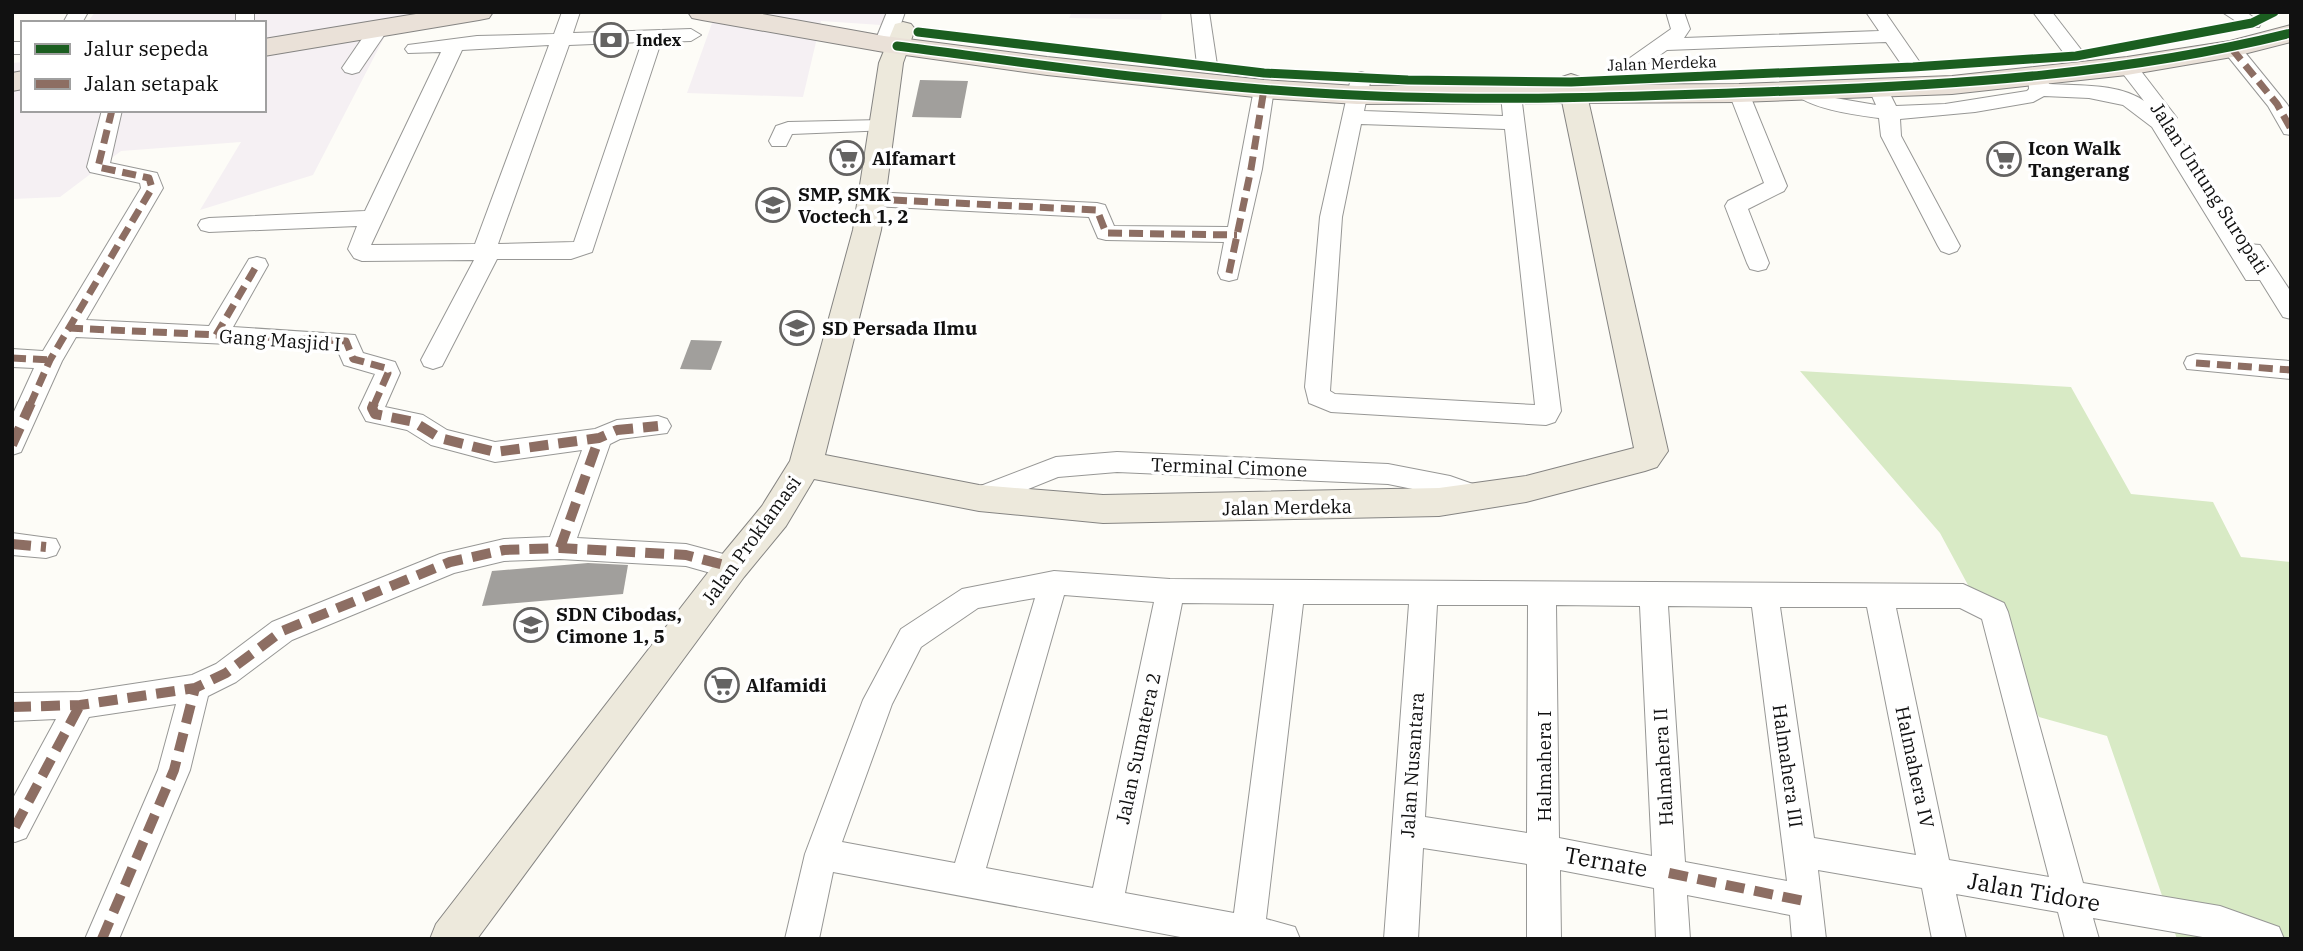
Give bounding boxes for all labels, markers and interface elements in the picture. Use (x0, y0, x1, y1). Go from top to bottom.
legend (21, 21, 266, 112)
bank icon: Index (592, 21, 630, 59)
place label: Index (636, 30, 682, 50)
text: Jalur sepeda (84, 34, 209, 62)
street label: Jalan Merdeka (1607, 51, 1717, 75)
text: Jalan setapak (84, 69, 219, 97)
street label: Jalan Untung Suropati (2146, 98, 2274, 278)
place label: Icon Walk Tangerang (2028, 136, 2129, 182)
supermarket icon: Alfamart (828, 139, 866, 177)
supermarket icon: Icon Walk Tangerang (1985, 140, 2023, 178)
place label: Alfamart (872, 146, 956, 170)
place label: SMP, SMK Voctech 1, 2 (798, 182, 909, 228)
school or university icon: SMP, SMK Voctech 1, 2 (754, 186, 792, 224)
school or university icon: SD Persada Ilmu (778, 309, 816, 347)
place label: SD Persada Ilmu (822, 316, 977, 340)
street label: Gang Masjid I (218, 324, 342, 356)
street label: Terminal Cimone (1150, 452, 1308, 482)
street label: Jalan Proklamasi (696, 471, 806, 609)
street label: Jalan Merdeka (1222, 494, 1352, 520)
place label: SDN Cibodas, Cimone 1, 5 (556, 602, 682, 648)
school or university icon: SDN Cibodas, Cimone 1, 5 (512, 606, 550, 644)
supermarket icon: Alfamidi (703, 666, 741, 704)
street label: Jalan Sumatera 2 (1110, 670, 1166, 826)
place label: Alfamidi (746, 673, 827, 697)
street label: Jalan Nusantara (1395, 691, 1429, 839)
street label: Halmahera III (1767, 703, 1809, 829)
street label: Halmahera IV (1890, 704, 1940, 830)
street label: Halmahera II (1648, 707, 1678, 827)
street label: Halmahera I (1532, 710, 1556, 822)
street label: Ternate (1562, 839, 1650, 883)
street label: Jalan Tidore (1966, 865, 2103, 917)

